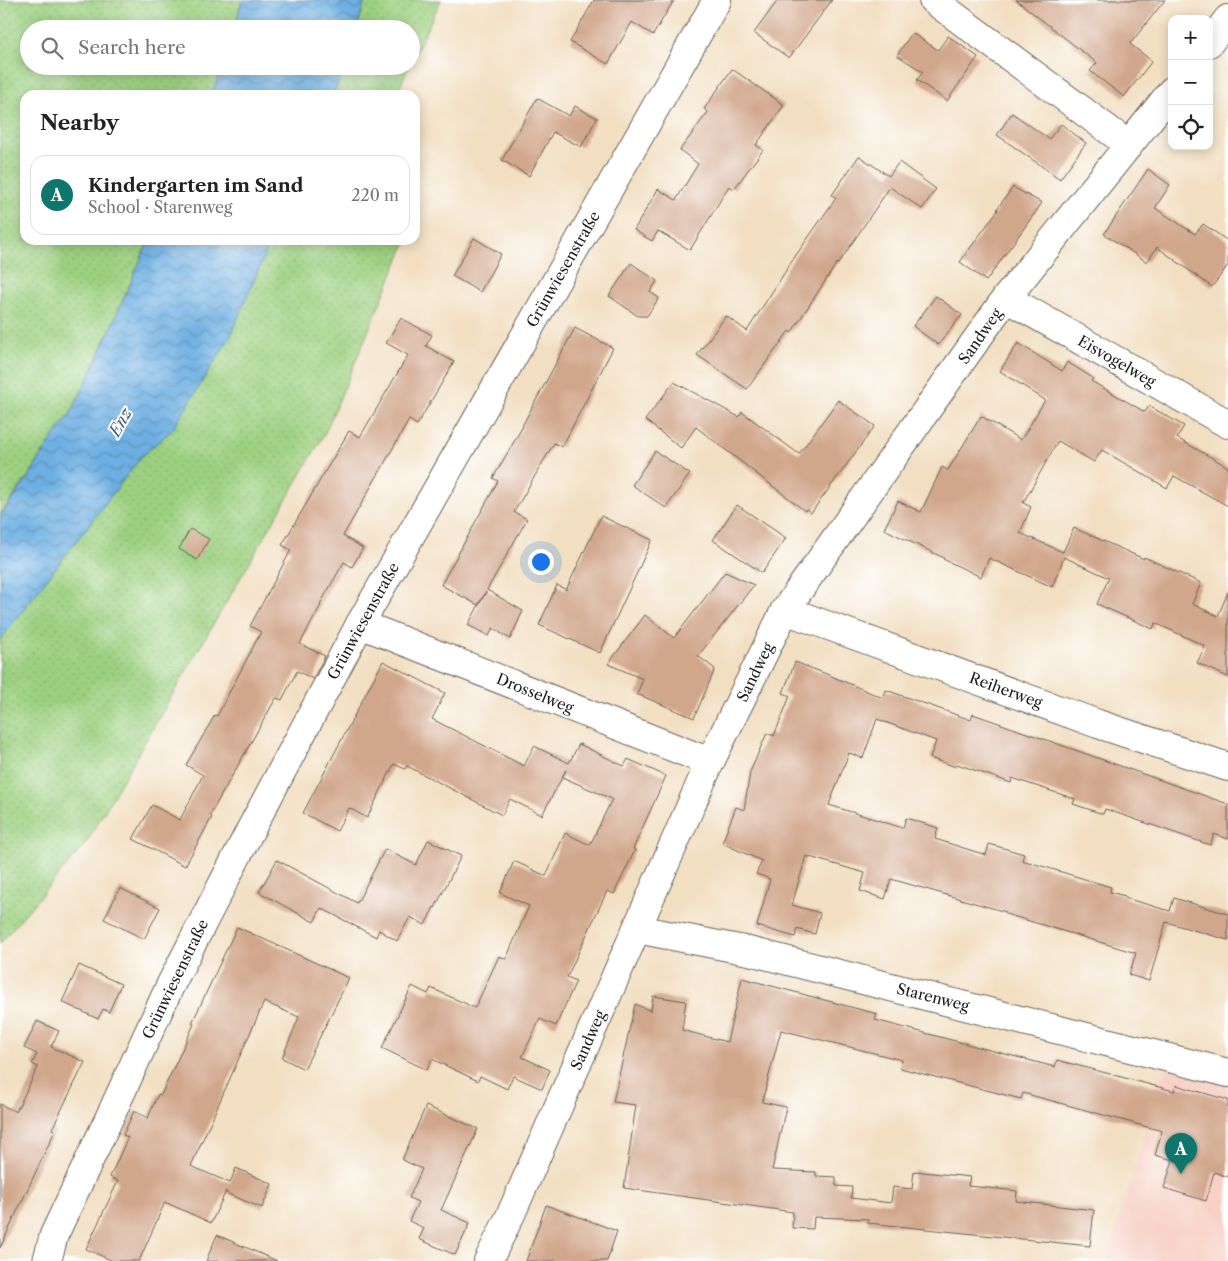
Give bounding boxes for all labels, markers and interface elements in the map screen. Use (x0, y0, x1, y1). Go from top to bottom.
map controls (1168, 15, 1213, 150)
button: + (1168, 15, 1213, 60)
search box (20, 20, 420, 75)
icon: search (38, 34, 66, 62)
text: Search here (78, 36, 186, 59)
button: − (1168, 60, 1213, 105)
button: locate (1168, 105, 1213, 150)
text: Nearby (40, 110, 119, 135)
text: Kindergarten im Sand (88, 174, 303, 197)
text: A (51, 185, 63, 205)
text: 220 m (351, 185, 399, 205)
text: School · Starenweg (88, 197, 232, 217)
street label: Grünwiesenstraße (522, 208, 604, 330)
street label: Sandweg (954, 304, 1006, 367)
street label: Eisvogelweg (1075, 331, 1160, 391)
water label: Enz (103, 403, 137, 441)
your location (528, 549, 554, 575)
street label: Grünwiesenstraße (323, 559, 403, 683)
street label: Sandweg (733, 639, 777, 705)
street label: Reiherweg (967, 668, 1045, 712)
street label: Drosselweg (494, 669, 576, 717)
street label: Grünwiesenstraße (138, 916, 212, 1042)
street label: Starenweg (895, 979, 971, 1015)
street label: Sandweg (566, 1007, 610, 1073)
pin: A (1165, 1133, 1197, 1174)

